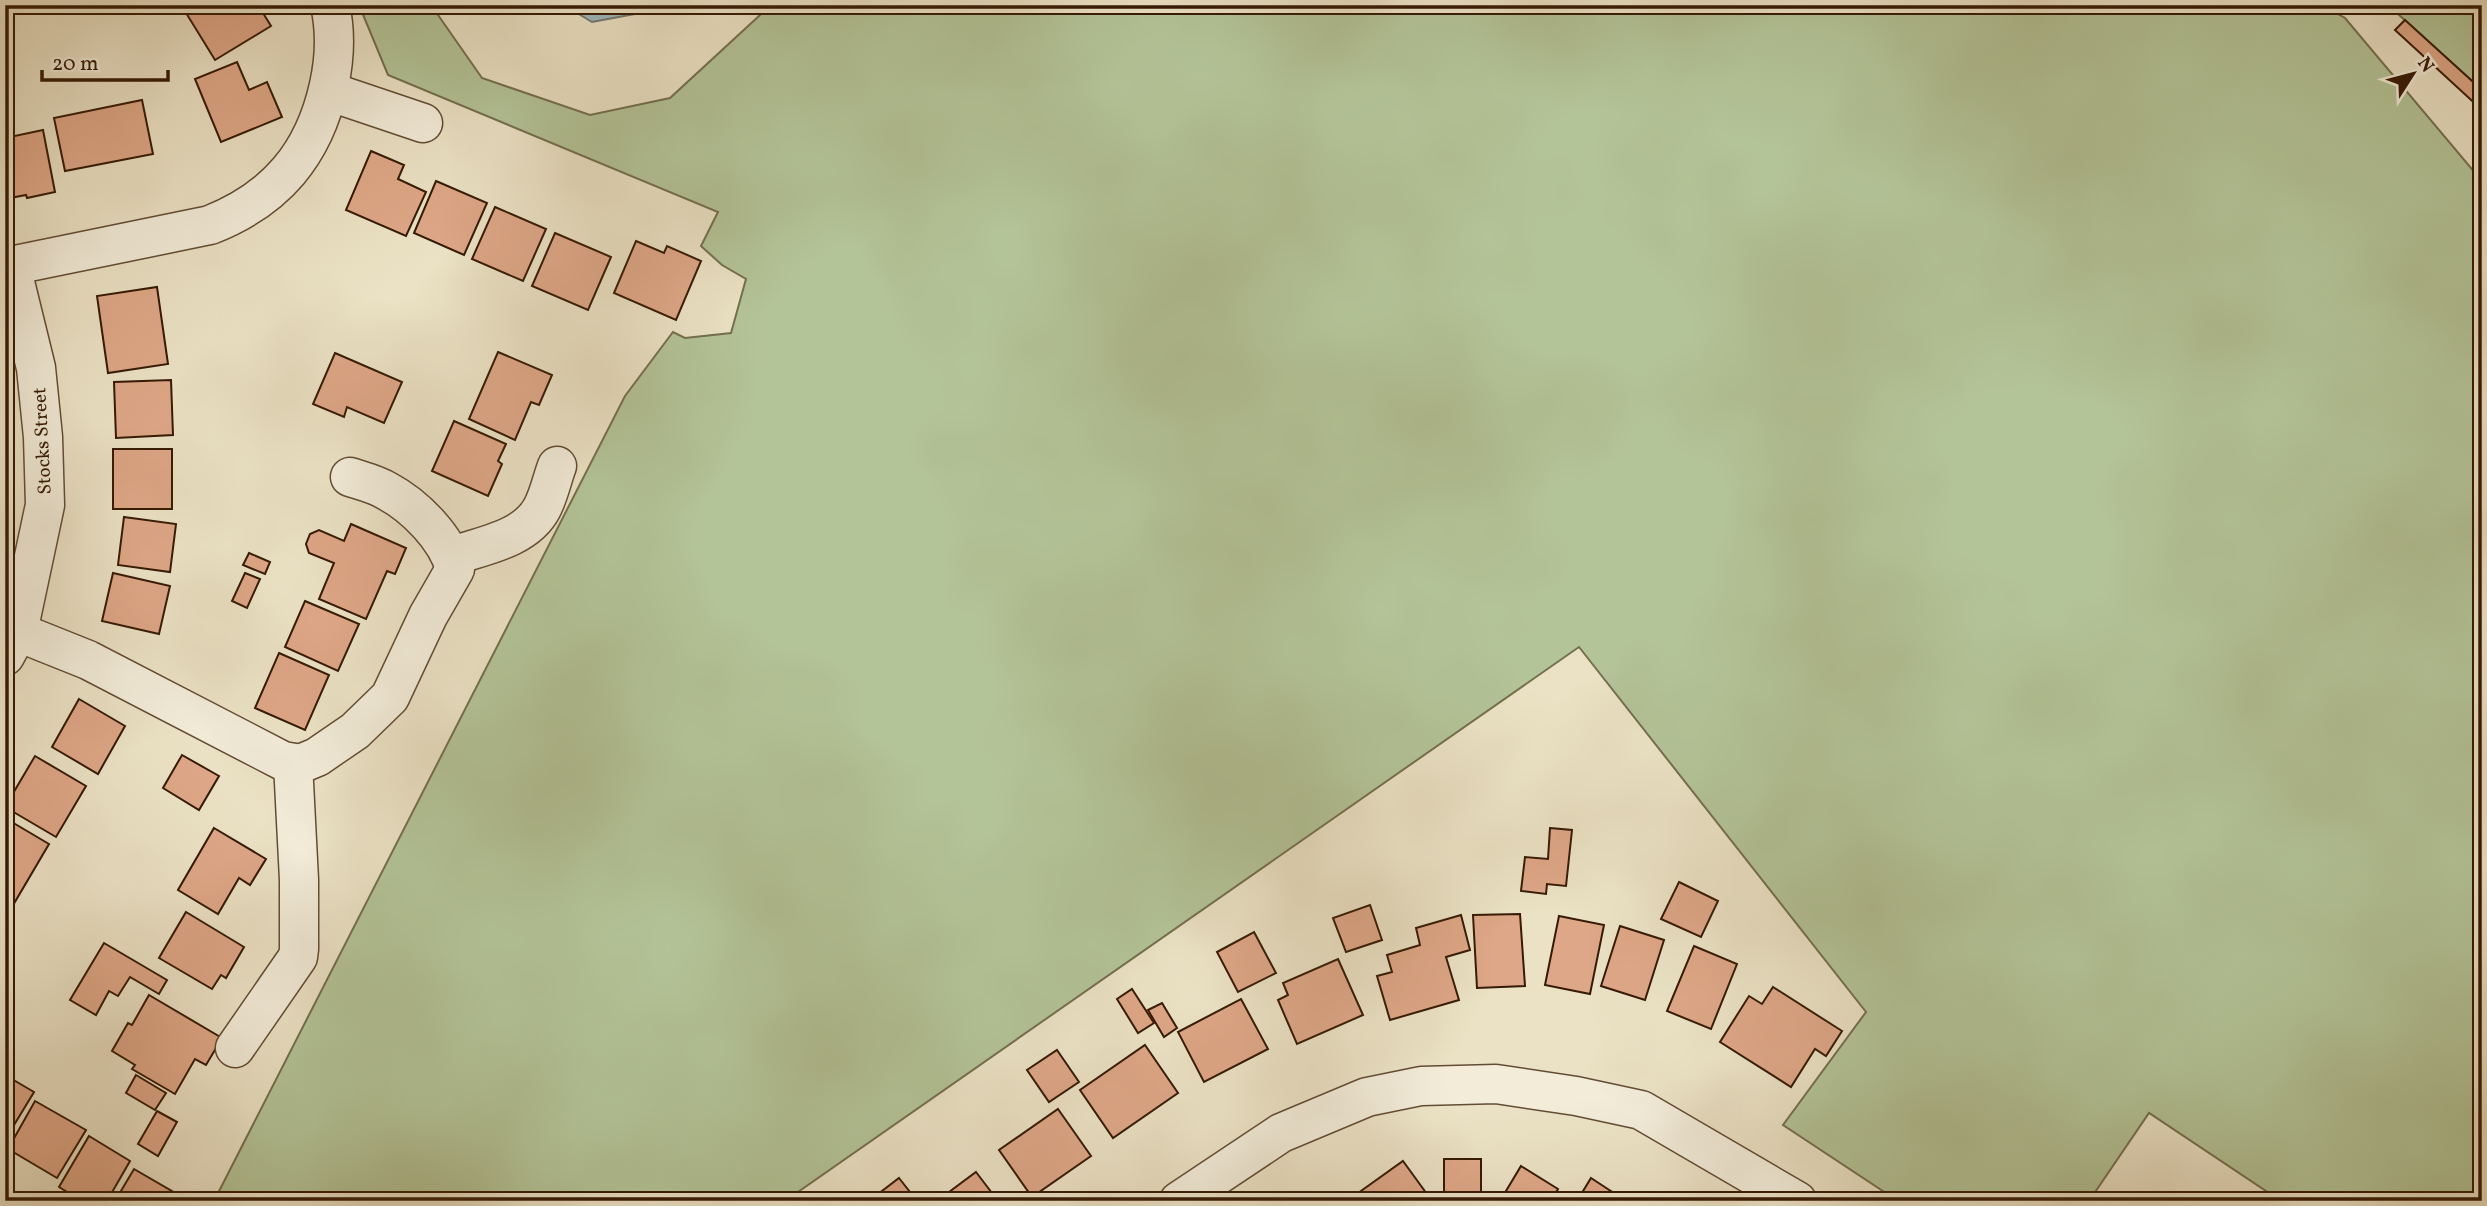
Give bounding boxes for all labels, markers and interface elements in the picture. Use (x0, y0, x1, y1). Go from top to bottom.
scale bar (42, 38, 168, 82)
north arrow (2378, 38, 2448, 108)
text: 20 m (52, 50, 98, 79)
text: N (2411, 52, 2440, 79)
street label: Stocks Street (27, 386, 59, 495)

